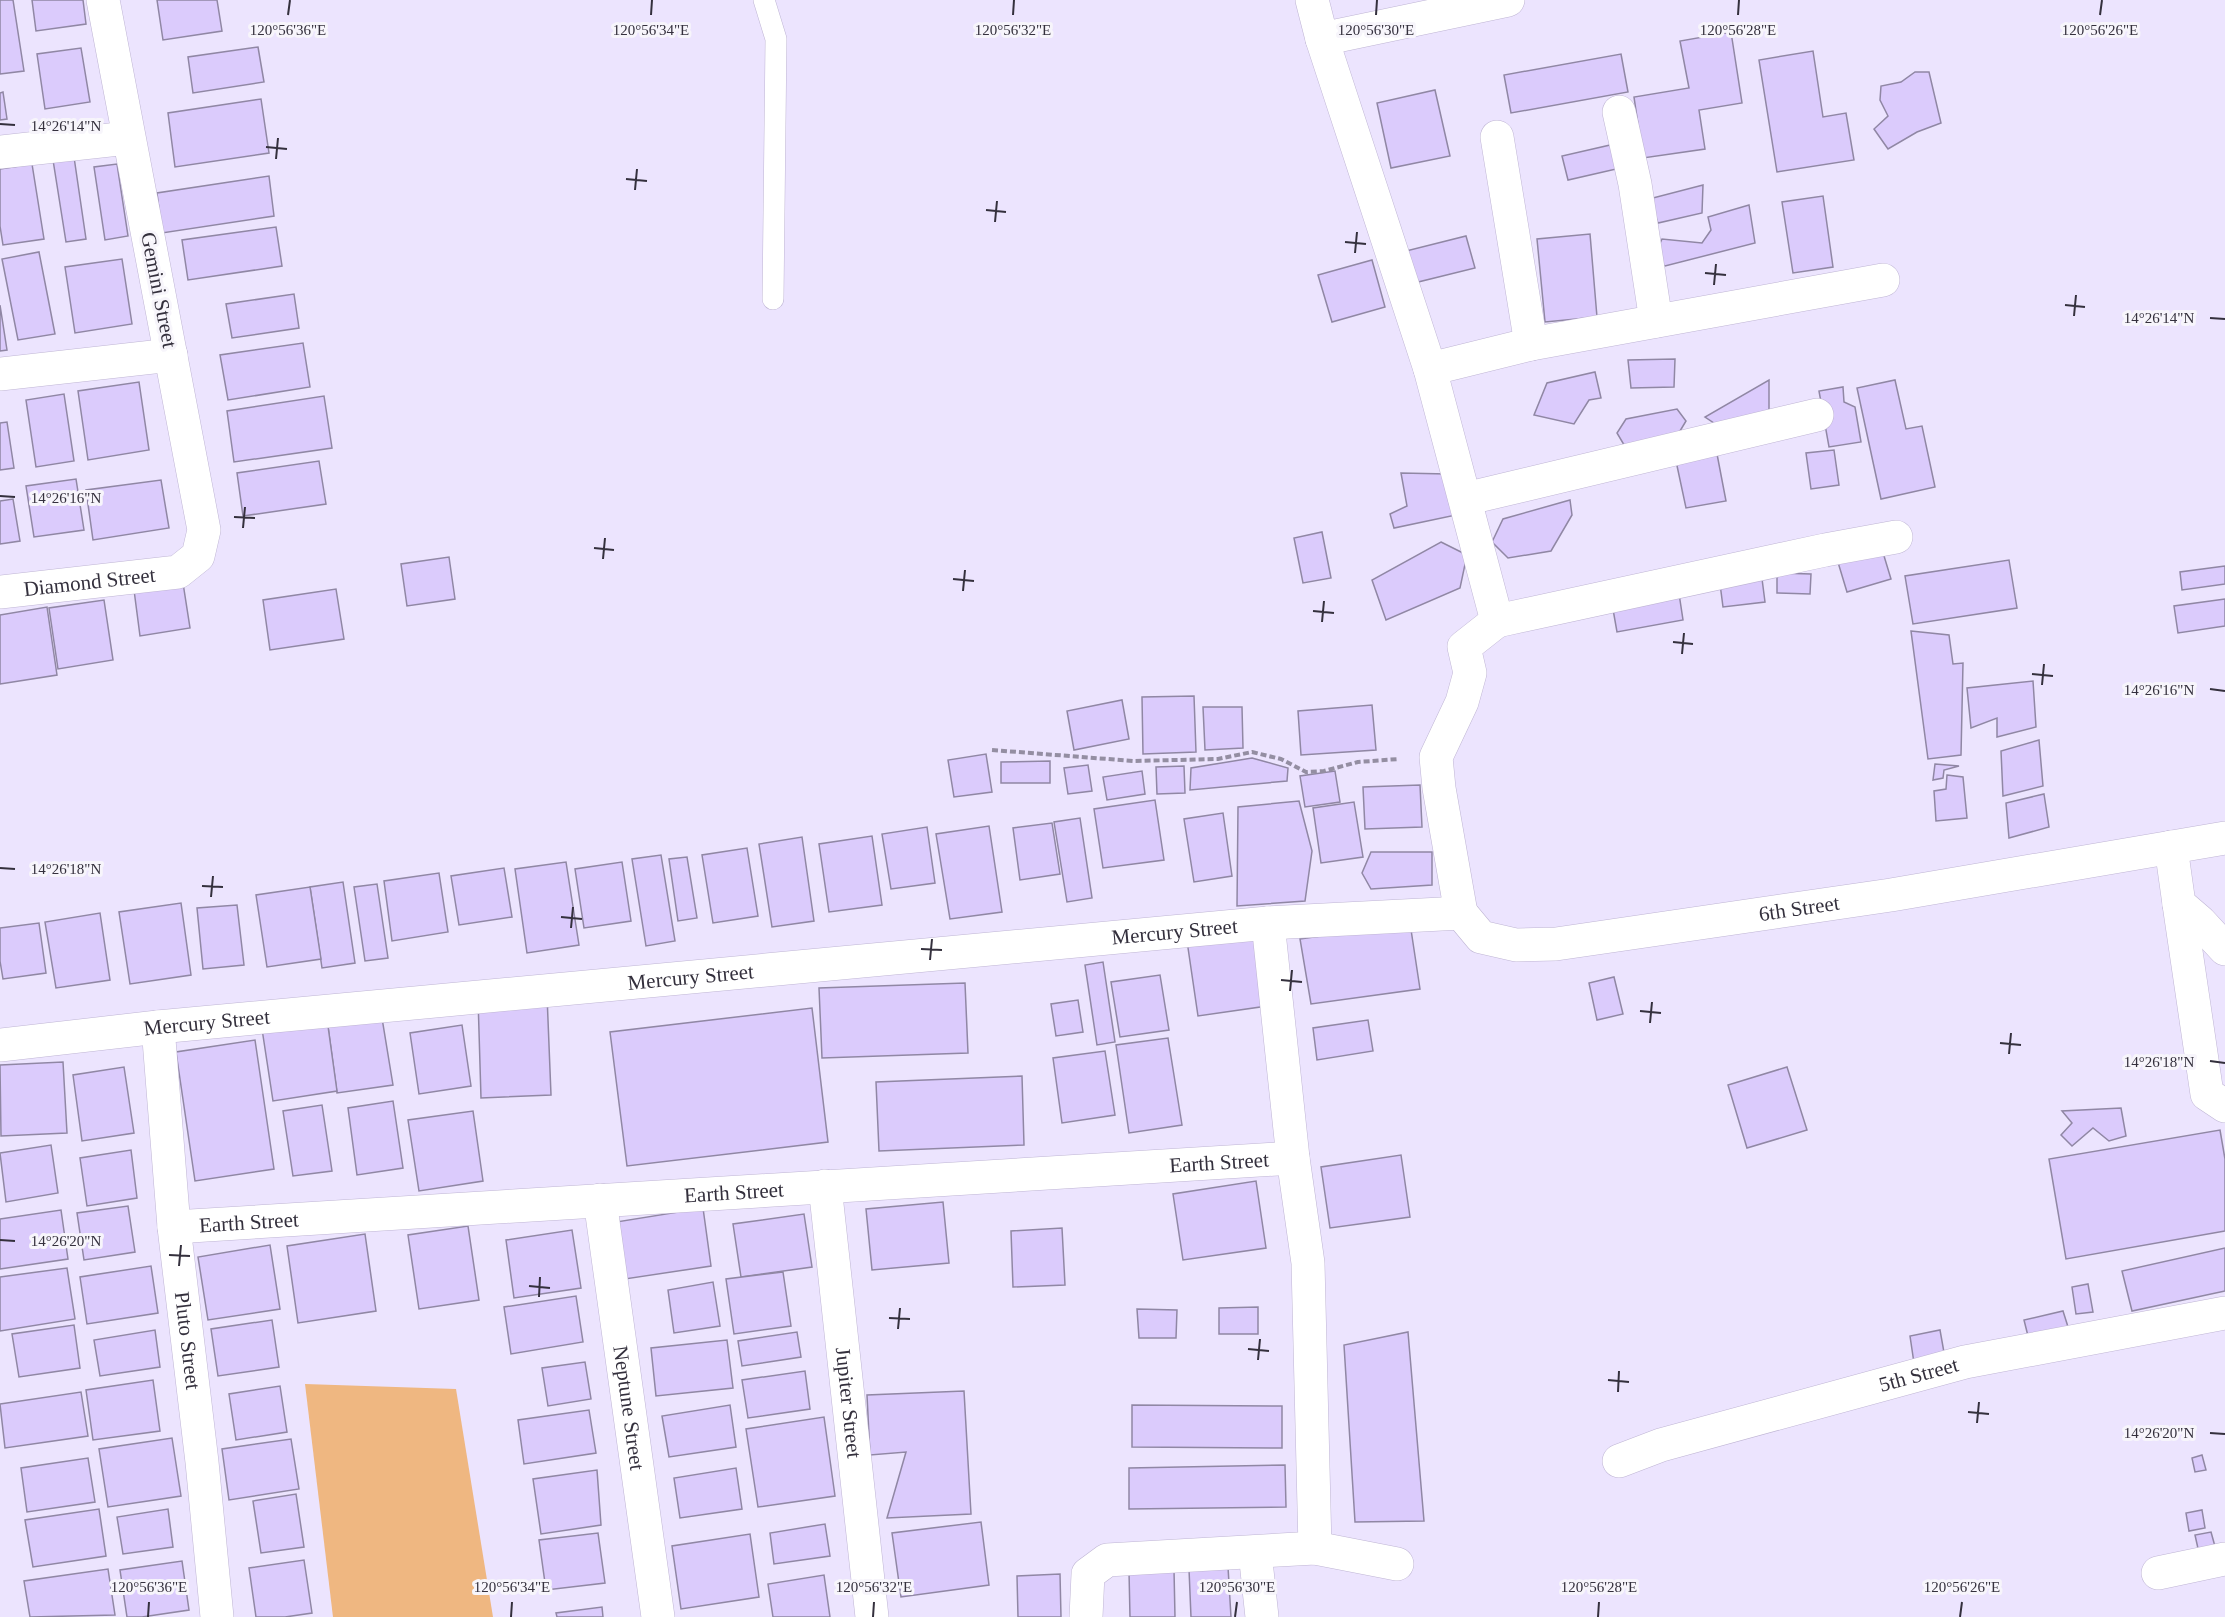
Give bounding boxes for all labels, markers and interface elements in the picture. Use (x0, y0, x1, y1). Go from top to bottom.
text: 120°56'36"E (250, 22, 326, 38)
text: 120°56'34"E (613, 22, 689, 38)
text: 120°56'32"E (975, 22, 1051, 38)
text: 120°56'30"E (1338, 22, 1414, 38)
text: 120°56'28"E (1700, 22, 1776, 38)
text: 120°56'26"E (2062, 22, 2138, 38)
text: 14°26'14"N (31, 118, 101, 134)
street label: Gemini Street (136, 230, 182, 350)
text: 14°26'14"N (2124, 310, 2194, 326)
text: 14°26'16"N (31, 490, 101, 506)
street label: Diamond Street (22, 563, 157, 601)
text: 14°26'16"N (2124, 682, 2194, 698)
text: 14°26'18"N (31, 861, 101, 877)
street label: 6th Street (1757, 891, 1841, 926)
street label: Mercury Street (1110, 914, 1239, 950)
street label: Mercury Street (626, 959, 755, 995)
street label: Mercury Street (142, 1005, 271, 1041)
text: 14°26'18"N (2124, 1054, 2194, 1070)
street label: Earth Street (1168, 1148, 1270, 1178)
street label: Earth Street (683, 1177, 785, 1208)
street label: Earth Street (198, 1207, 300, 1237)
text: 14°26'20"N (31, 1233, 101, 1249)
street label: Pluto Street (170, 1290, 205, 1391)
street label: Neptune Street (608, 1344, 649, 1472)
street label: Jupiter Street (831, 1346, 867, 1460)
street label: 5th Street (1876, 1352, 1961, 1397)
text: 14°26'20"N (2124, 1425, 2194, 1441)
text: 120°56'36"E (111, 1579, 187, 1595)
text: 120°56'34"E (474, 1579, 550, 1595)
text: 120°56'32"E (836, 1579, 912, 1595)
text: 120°56'30"E (1199, 1579, 1275, 1595)
text: 120°56'28"E (1561, 1579, 1637, 1595)
text: 120°56'26"E (1924, 1579, 2000, 1595)

